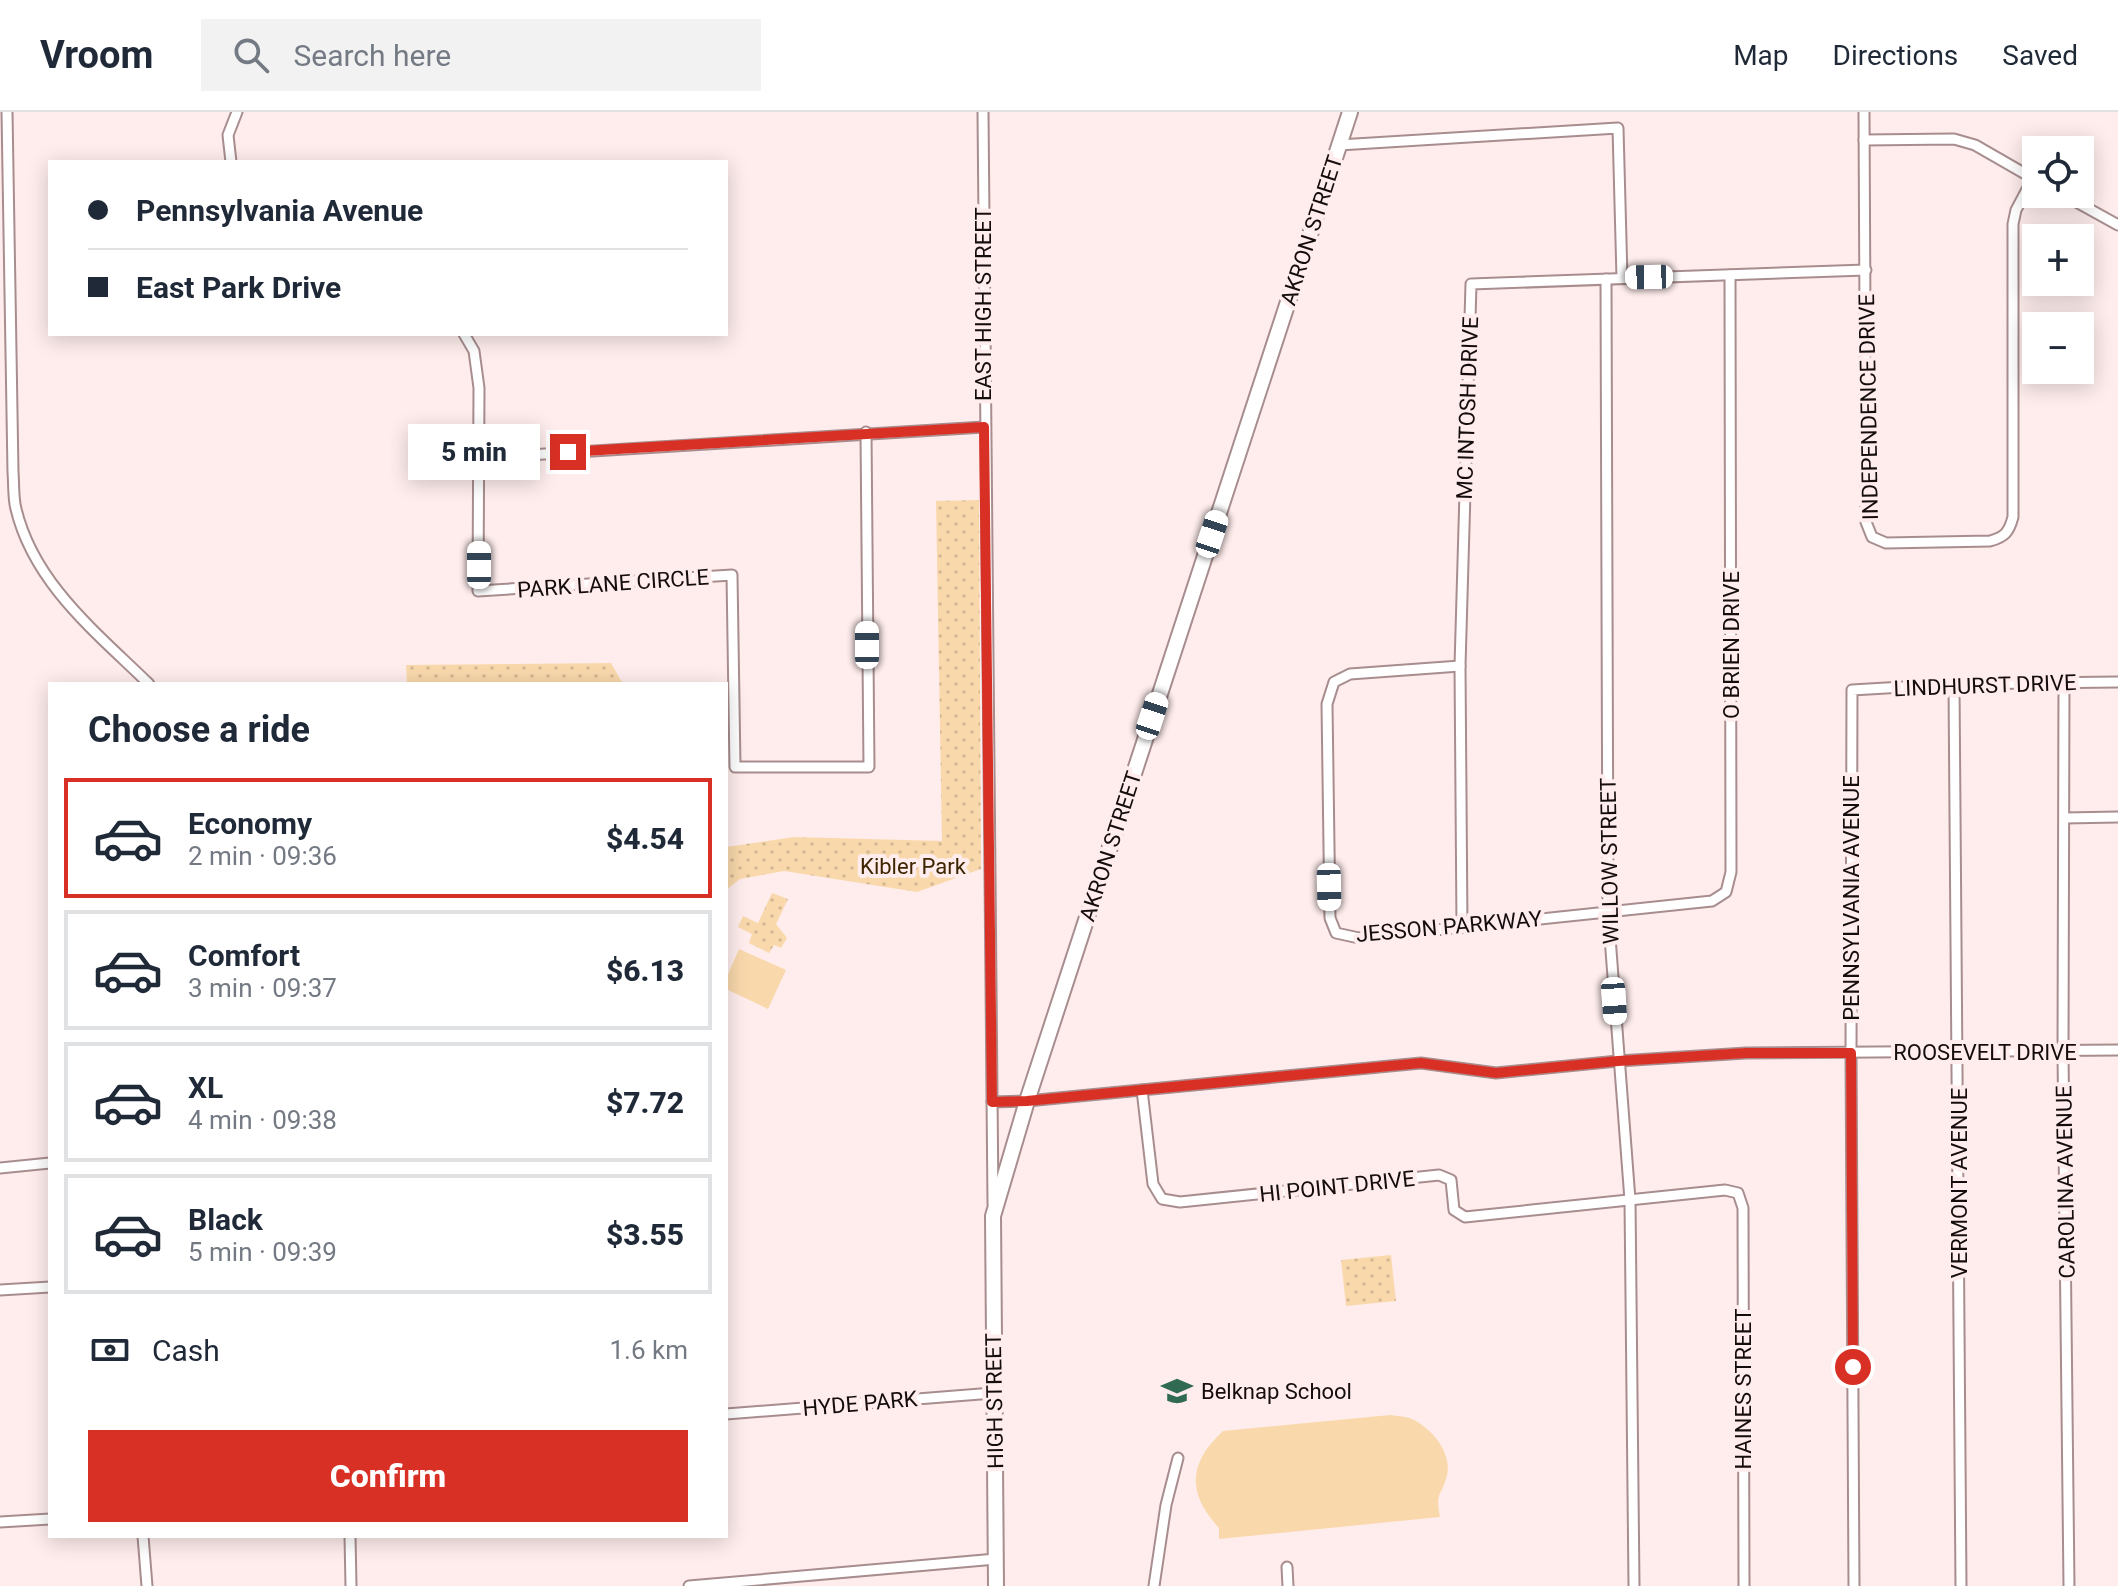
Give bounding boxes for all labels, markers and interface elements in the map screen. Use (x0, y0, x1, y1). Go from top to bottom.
search box (201, 19, 761, 91)
text: Vroom (40, 33, 153, 77)
icon: search (229, 33, 273, 77)
text: Search here (293, 38, 451, 73)
text: Map (1733, 39, 1789, 72)
text: Directions (1833, 39, 1958, 72)
text: Saved (2002, 39, 2078, 72)
map controls (2022, 136, 2094, 384)
button: locate (2022, 136, 2094, 208)
street label: AKRON STREET (1275, 152, 1347, 308)
text: Pennsylvania Avenue (136, 193, 423, 228)
street label: EAST HIGH STREET (971, 207, 996, 401)
button: + (2022, 224, 2094, 296)
car (1625, 265, 1673, 289)
text: East Park Drive (136, 270, 341, 305)
street label: INDEPENDENCE DRIVE (1854, 294, 1883, 520)
button: − (2022, 312, 2094, 384)
street label: MC INTOSH DRIVE (1452, 316, 1483, 500)
callout: 5 min (408, 424, 540, 480)
route end (550, 434, 586, 470)
text: 5 min (441, 437, 507, 467)
car (1193, 507, 1231, 561)
car (467, 541, 491, 589)
street label: PARK LANE CIRCLE (516, 564, 710, 603)
street label: O BRIEN DRIVE (1719, 571, 1744, 719)
car (855, 621, 879, 669)
street label: LINDHURST DRIVE (1893, 670, 2077, 701)
car (1133, 689, 1171, 743)
text: Choose a ride (88, 709, 310, 751)
street label: AKRON STREET (1074, 768, 1146, 924)
street label: PENNSYLVANIA AVENUE (1839, 775, 1864, 1021)
street label: WILLOW STREET (1596, 777, 1623, 945)
icon: car (92, 802, 164, 874)
text: Economy (188, 806, 312, 841)
text: $4.54 (606, 821, 684, 856)
text: 2 min · 09:36 (188, 841, 337, 871)
park label: Kibler Park (860, 854, 967, 879)
car (1317, 863, 1341, 911)
street label: JESSON PARKWAY (1355, 906, 1544, 947)
icon: car (92, 934, 164, 1006)
text: Comfort (188, 938, 300, 973)
text: $6.13 (606, 953, 684, 988)
text: 3 min · 09:37 (188, 973, 337, 1003)
car (1600, 976, 1628, 1026)
street label: ROOSEVELT DRIVE (1893, 1040, 2077, 1065)
icon: car (92, 1066, 164, 1138)
text: XL (188, 1070, 223, 1105)
text: $7.72 (606, 1085, 684, 1120)
street label: CAROLINA AVENUE (2051, 1085, 2080, 1279)
street label: VERMONT AVENUE (1947, 1088, 1972, 1278)
text: 4 min · 09:38 (188, 1105, 337, 1135)
street label: HI POINT DRIVE (1258, 1166, 1416, 1207)
icon: car (92, 1198, 164, 1270)
text: Black (188, 1202, 263, 1237)
text: $3.55 (606, 1217, 684, 1252)
text: 5 min · 09:39 (188, 1237, 337, 1267)
street label: HAINES STREET (1731, 1308, 1756, 1470)
icon: cash (88, 1328, 132, 1372)
text: Cash (152, 1333, 220, 1368)
street label: HIGH STREET (981, 1333, 1008, 1469)
text: 1.6 km (609, 1335, 688, 1365)
route start (1835, 1349, 1871, 1385)
school or university icon: Belknap School (1160, 1374, 1194, 1408)
place label: Belknap School (1201, 1379, 1352, 1404)
street label: HYDE PARK (802, 1386, 919, 1421)
button: Confirm (88, 1430, 688, 1522)

